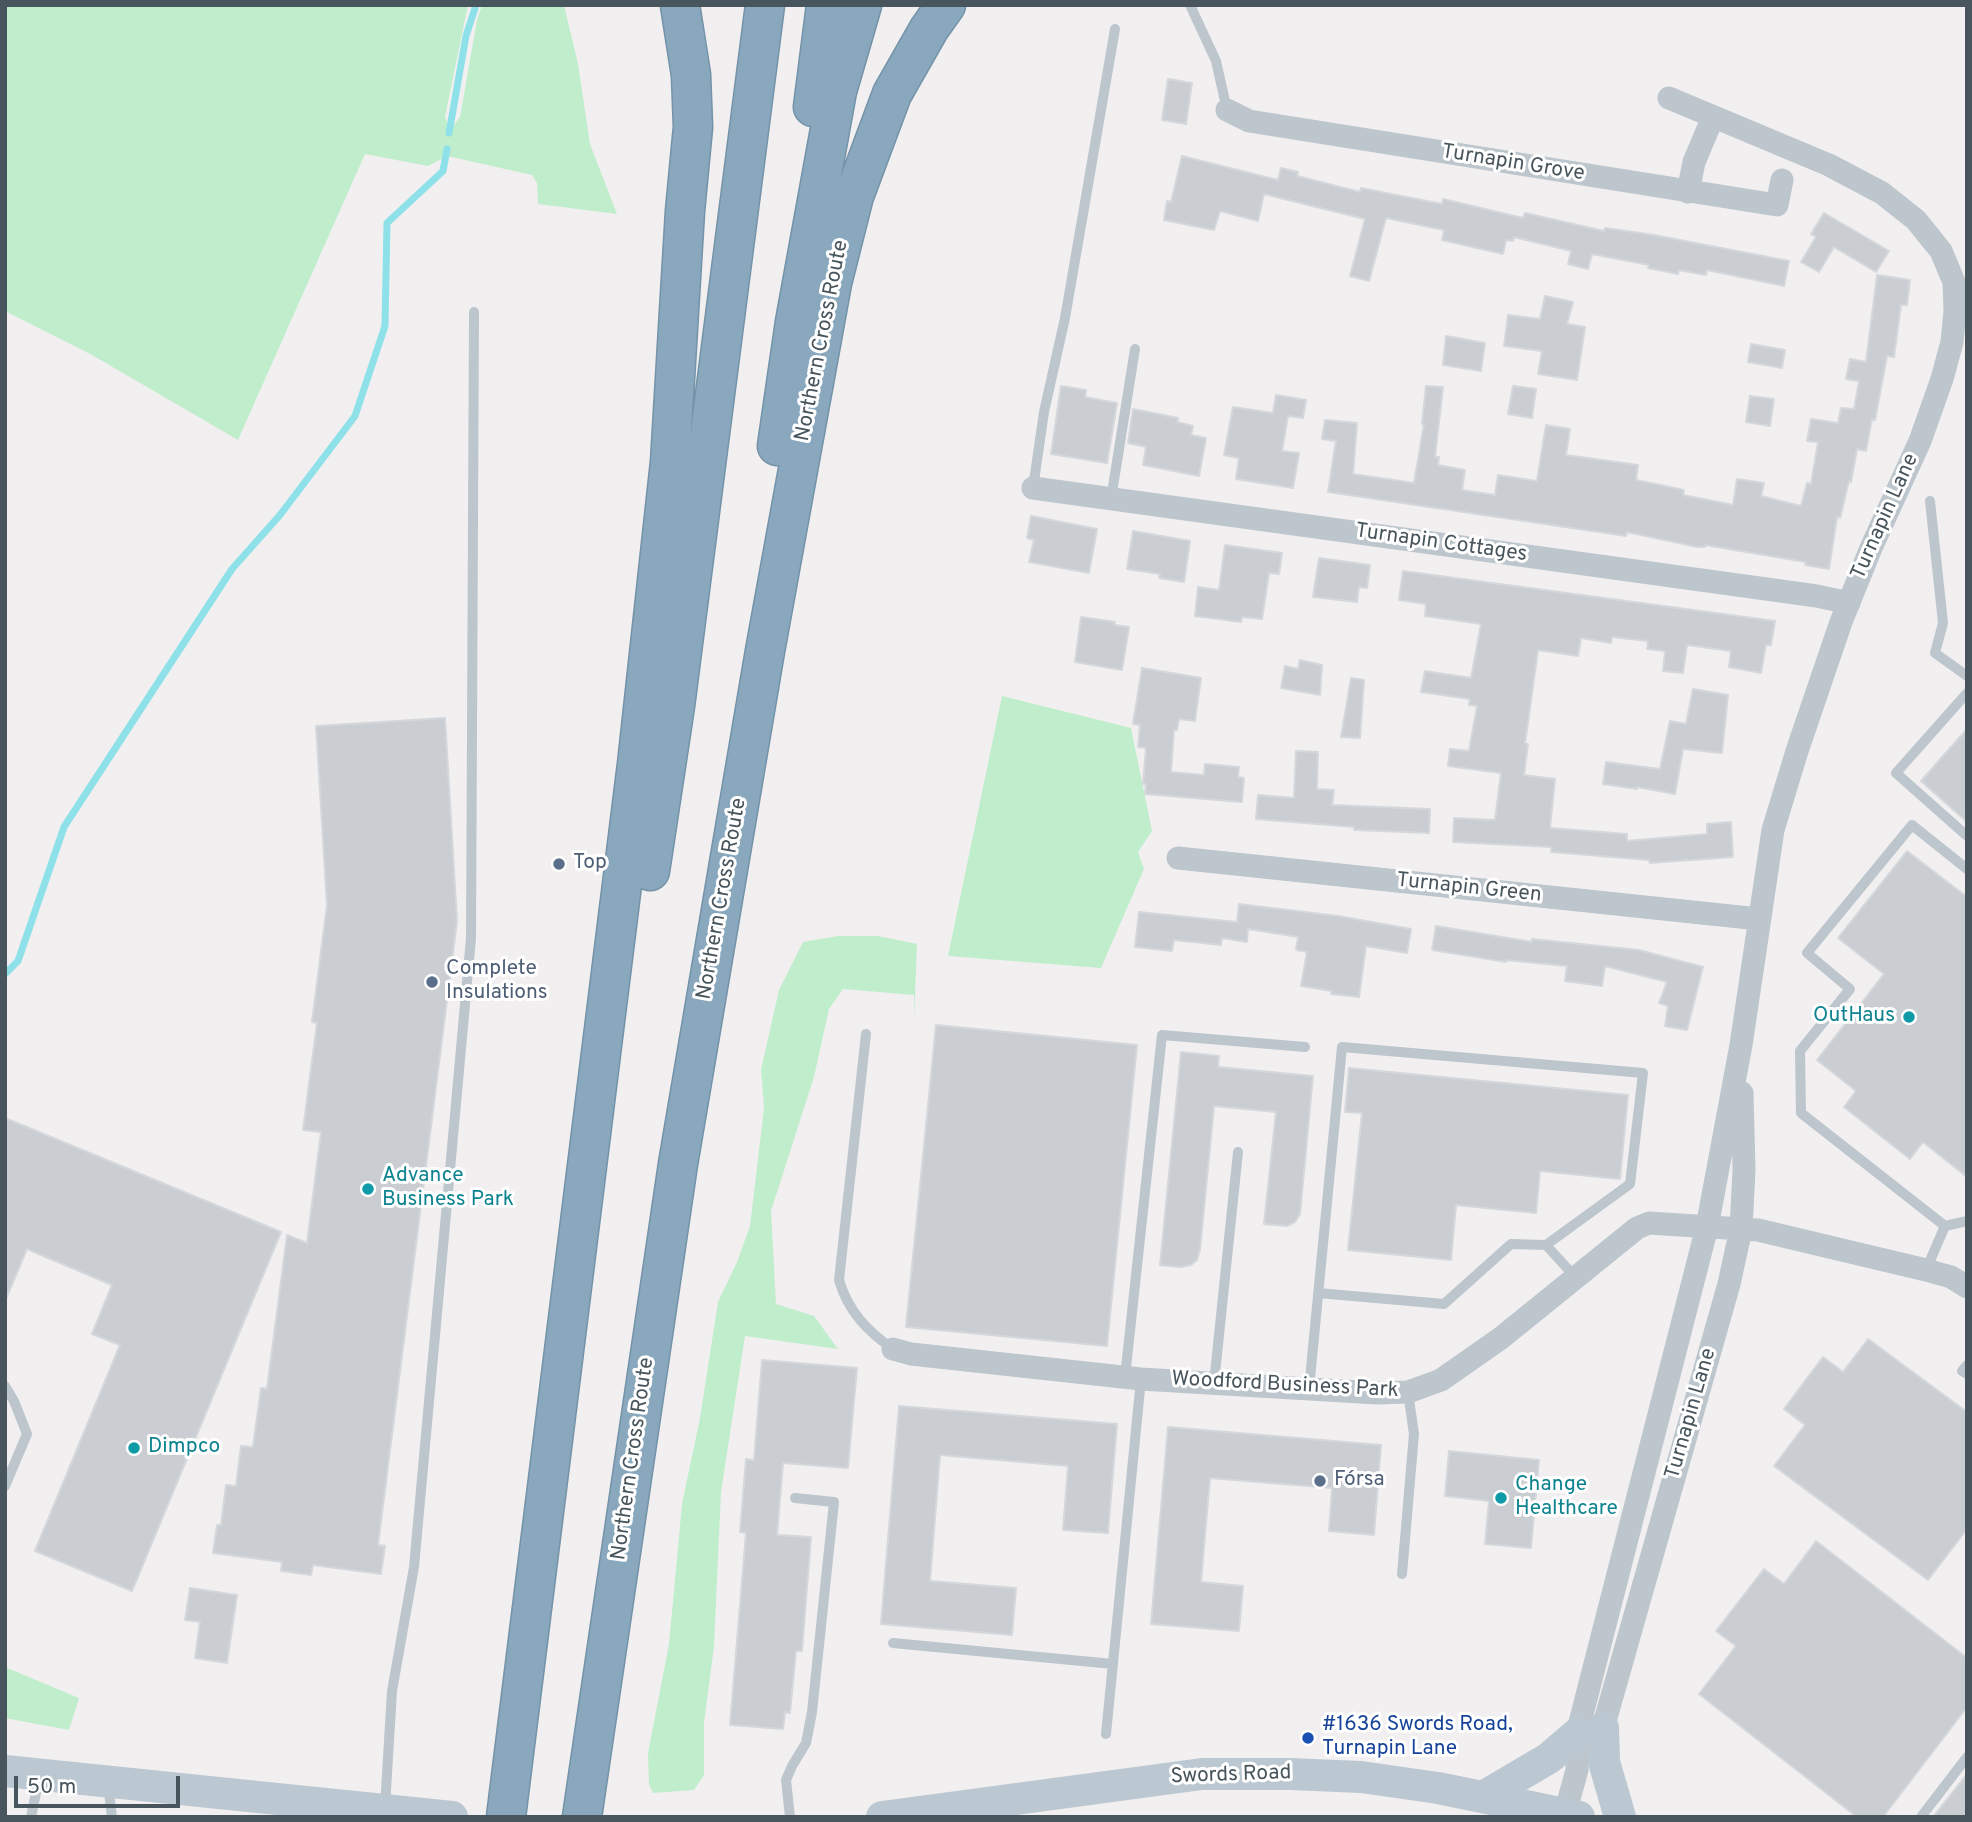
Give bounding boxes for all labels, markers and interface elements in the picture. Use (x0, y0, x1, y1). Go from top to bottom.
street label: Turnapin Grove (1440, 140, 1586, 188)
street label: Northern Cross Route (791, 238, 855, 444)
street label: Turnapin Lane (1847, 450, 1925, 584)
street label: Turnapin Cottages (1353, 519, 1529, 569)
street label: Northern Cross Route (693, 796, 753, 1002)
place label: Top (573, 851, 607, 877)
marker: Top (551, 856, 567, 872)
street label: Turnapin Green (1395, 869, 1543, 909)
place label: Complete Insulations (446, 957, 548, 1007)
marker: Complete Insulations (424, 974, 440, 990)
place label: OutHaus (1813, 1004, 1895, 1030)
marker: OutHaus (1901, 1009, 1917, 1025)
place label: Advance Business Park (382, 1164, 514, 1214)
marker: Advance Business Park (360, 1181, 376, 1197)
street label: Turnapin Lane (1661, 1346, 1723, 1482)
street label: Northern Cross Route (607, 1356, 661, 1562)
street label: Woodford Business Park (1171, 1367, 1399, 1405)
place label: Dimpco (148, 1435, 220, 1461)
marker: Dimpco (126, 1440, 142, 1456)
place label: Fórsa (1334, 1468, 1384, 1494)
marker: Fórsa (1312, 1473, 1328, 1489)
place label: Change Healthcare (1515, 1473, 1618, 1523)
marker: Change Healthcare (1493, 1490, 1509, 1506)
place label: #1636 Swords Road, Turnapin Lane (1322, 1713, 1513, 1763)
marker: #1636 Swords Road, Turnapin Lane (1300, 1730, 1316, 1746)
street label: Swords Road (1170, 1761, 1292, 1791)
scale bar (18, 1762, 184, 1806)
text: 50 m (27, 1774, 76, 1801)

